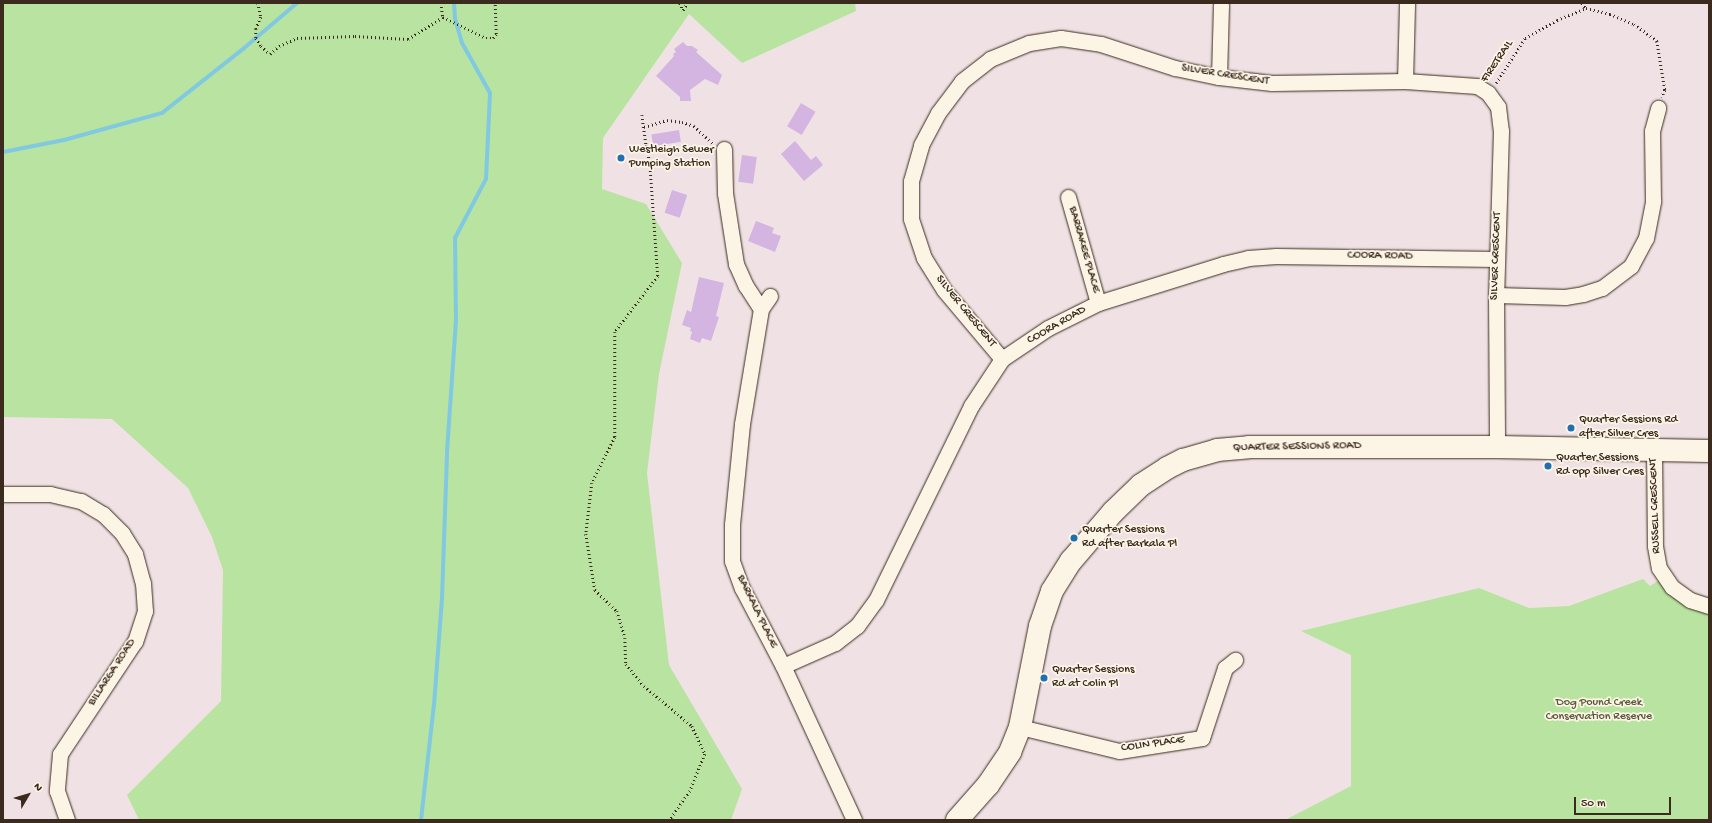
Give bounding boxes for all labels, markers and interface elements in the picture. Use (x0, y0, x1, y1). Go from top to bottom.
street label: FIRETRAIL (1479, 38, 1517, 86)
street label: SILVER CRESCENT (1180, 62, 1270, 90)
place label: Westleigh Sewer Pumping Station (629, 144, 714, 172)
marker: Westleigh Sewer Pumping Station (616, 153, 626, 163)
street label: BARRAKEE PLACE (1064, 205, 1102, 295)
street label: SILVER CRESCENT (1488, 212, 1506, 300)
street label: COORA ROAD (1347, 249, 1413, 265)
street label: SILVER CRESCENT (932, 273, 998, 351)
street label: COORA ROAD (1025, 303, 1089, 349)
place label: Quarter Sessions Rd after Silver Cres (1579, 414, 1677, 442)
marker: Quarter Sessions Rd after Silver Cres (1566, 423, 1576, 433)
street label: QUARTER SESSIONS ROAD (1233, 440, 1361, 456)
place label: Quarter Sessions Rd opp Silver Cres (1556, 452, 1644, 480)
street label: RUSSELL CRESCENT (1647, 458, 1665, 554)
marker: Quarter Sessions Rd opp Silver Cres (1543, 461, 1553, 471)
place label: Quarter Sessions Rd after Barkala Pl (1082, 524, 1177, 552)
marker: Quarter Sessions Rd after Barkala Pl (1069, 533, 1079, 543)
street label: BARKALA PLACE (732, 573, 780, 651)
street label: BILLARGA ROAD (86, 637, 140, 709)
place label: Quarter Sessions Rd at Colin Pl (1052, 664, 1134, 692)
marker: Quarter Sessions Rd at Colin Pl (1039, 673, 1049, 683)
park label: Dog Pound Creek Conservation Reserve (1546, 697, 1652, 725)
street label: COLIN PLACE (1120, 733, 1186, 757)
north arrow (8, 775, 48, 815)
text: N (31, 781, 44, 794)
scale bar (1576, 789, 1673, 815)
text: 50 m (1581, 797, 1606, 811)

